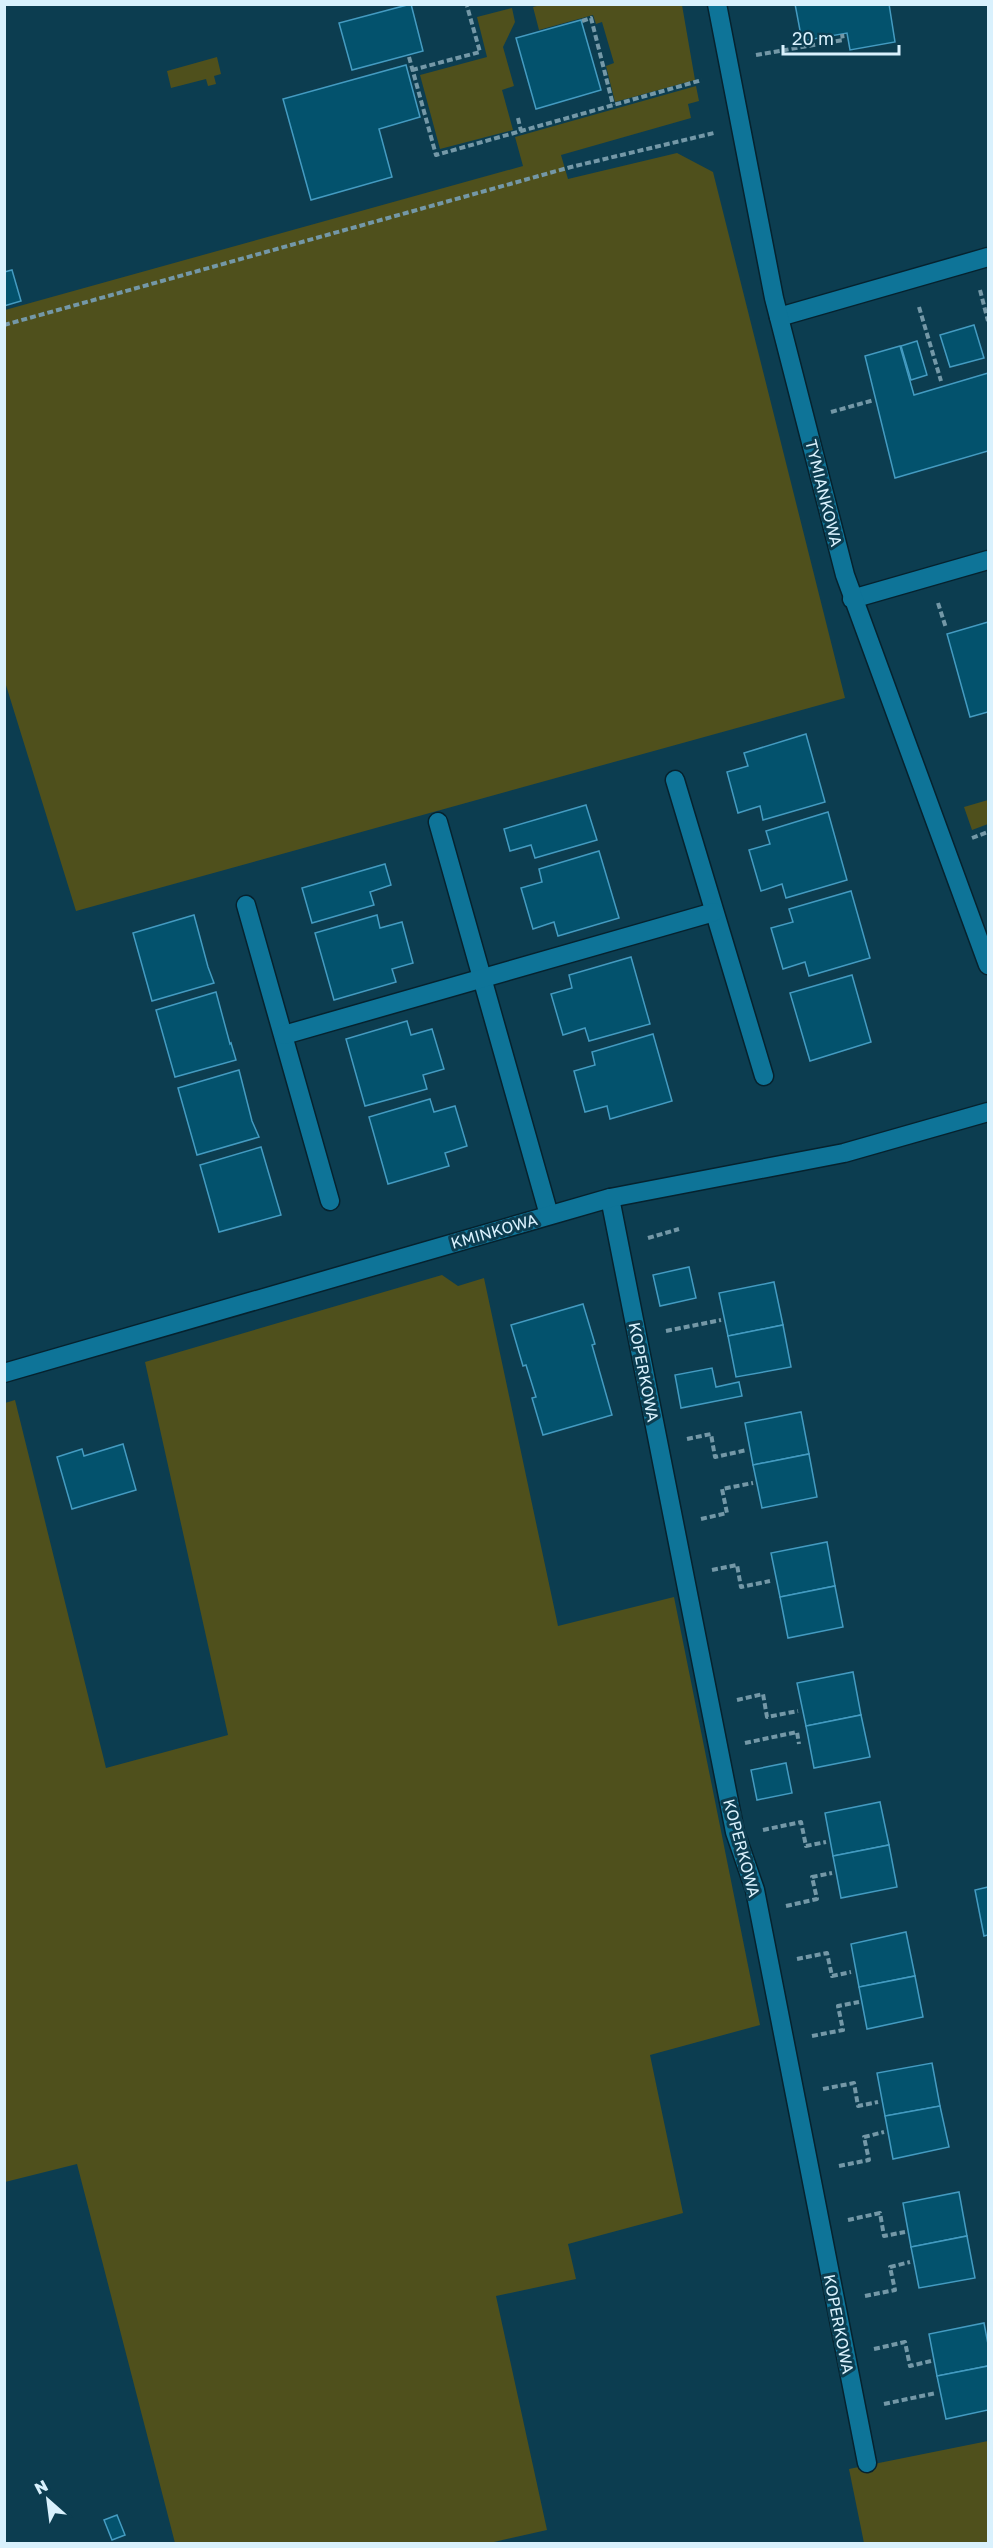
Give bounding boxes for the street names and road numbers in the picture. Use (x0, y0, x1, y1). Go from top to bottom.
street label: TYMIANKOWA (801, 437, 847, 549)
street label: KMINKOWA (448, 1209, 540, 1253)
street label: KOPERKOWA (625, 1320, 664, 1424)
street label: KOPERKOWA (719, 1797, 765, 1900)
street label: KOPERKOWA (820, 2272, 859, 2376)

